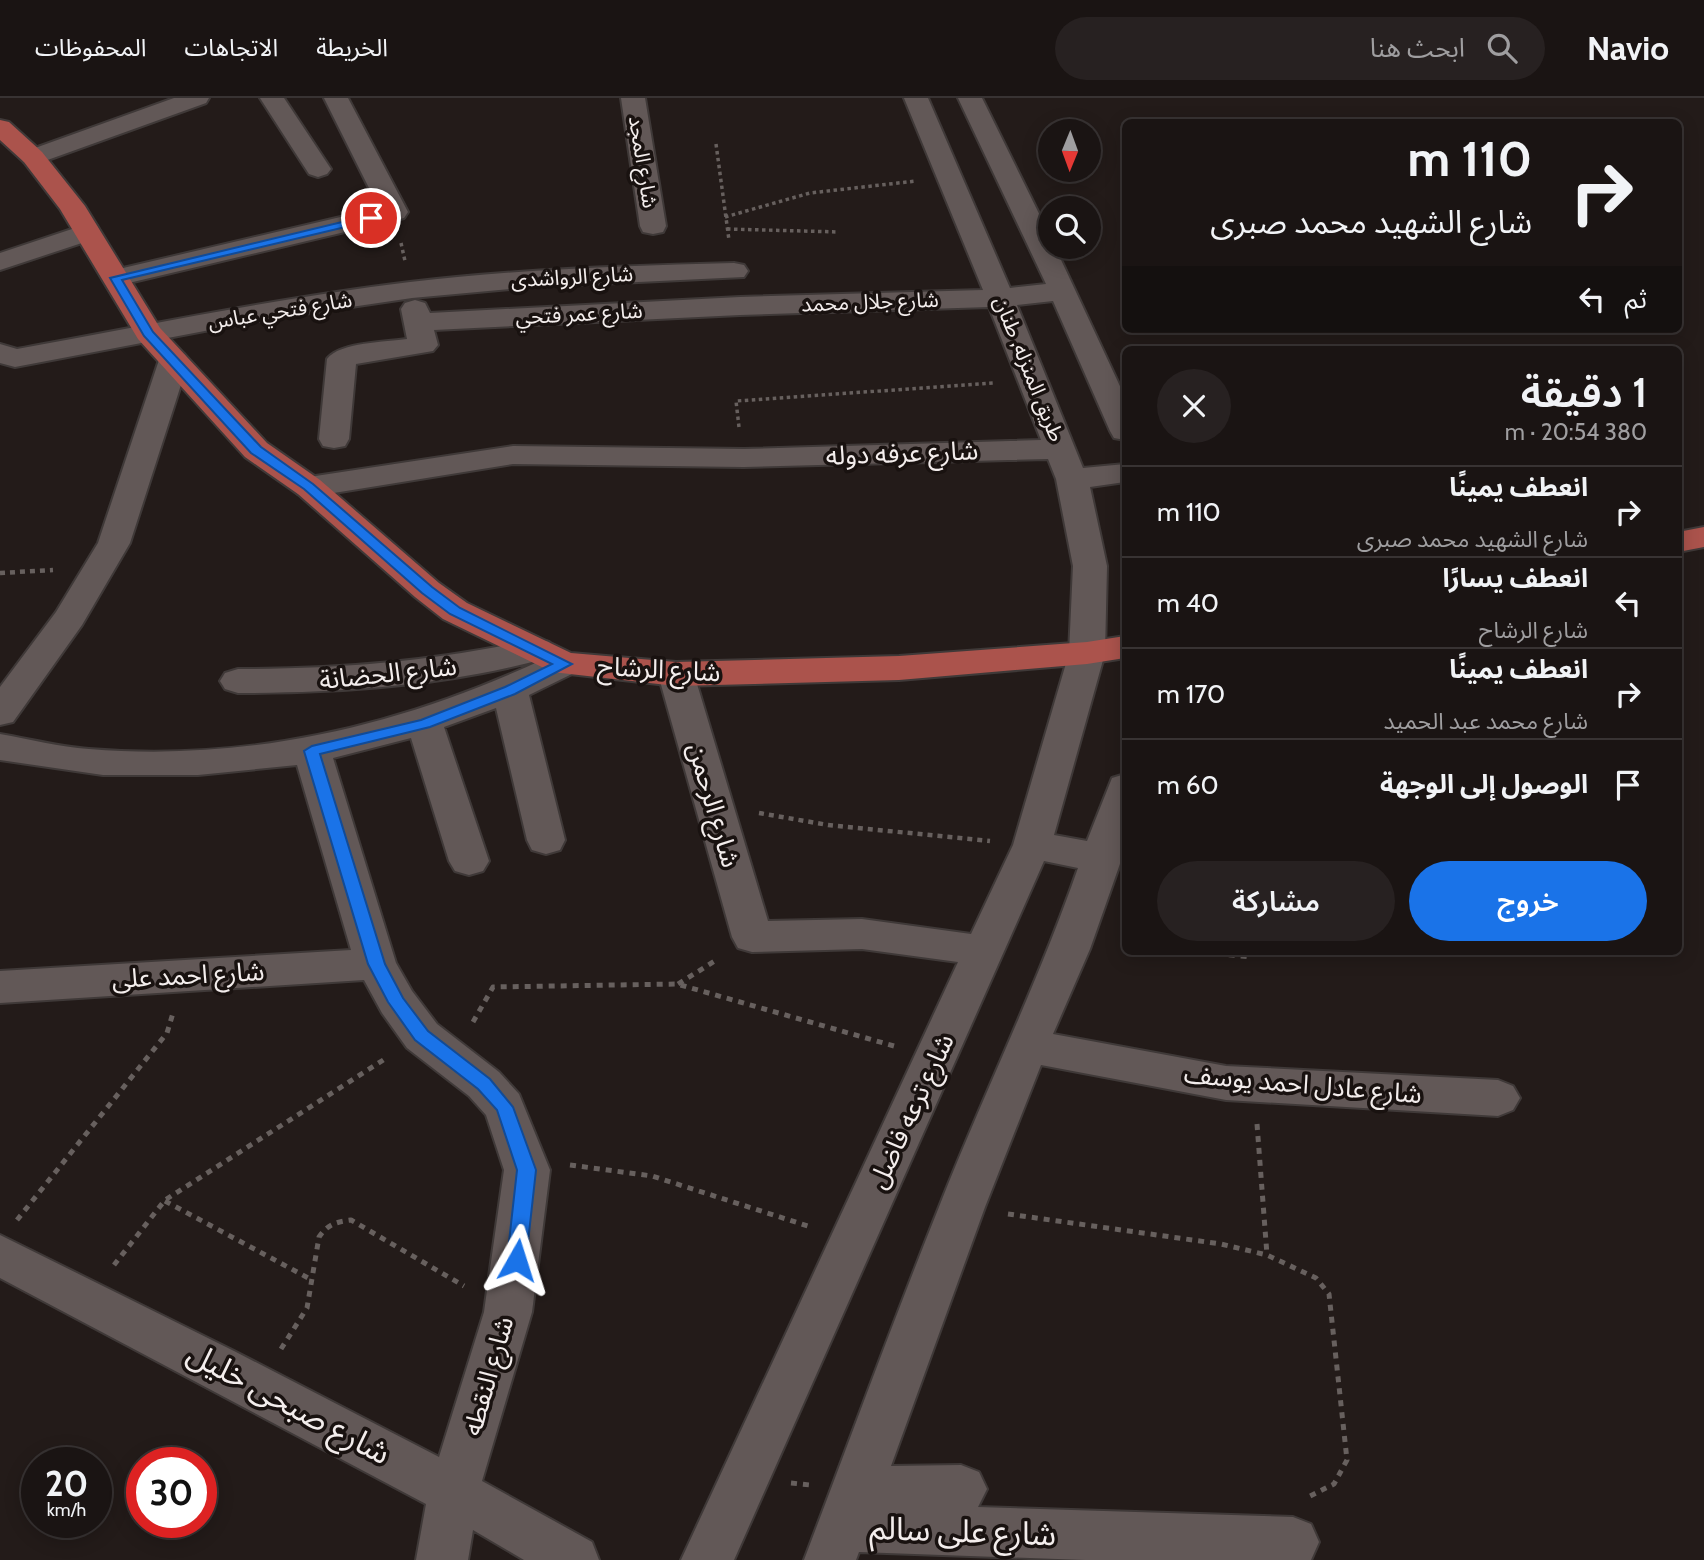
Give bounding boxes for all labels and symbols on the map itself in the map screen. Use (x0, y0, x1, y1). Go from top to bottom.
street label: شارع المجد (621, 114, 663, 210)
north arrow (1038, 119, 1101, 182)
pin (341, 188, 401, 248)
street label: شارع الرواشدى (510, 261, 634, 295)
street label: شارع فتحي عباس (206, 287, 354, 338)
street label: شارع جلال محمد (801, 287, 939, 319)
street label: طريق المنزله, طنان (988, 293, 1070, 445)
street label: شارع عمر فتحي (515, 298, 643, 333)
street label: شارع عرفه دوله (825, 434, 979, 475)
street label: شارع الحضانة (318, 650, 459, 699)
street label: شارع الرشاح (596, 650, 722, 691)
street label: شارع الرحمن (678, 739, 747, 872)
street label: شارع احمد على (111, 955, 265, 998)
street label: شارع ترعه فاضل (861, 1028, 964, 1195)
street label: شارع عادل احمد يوسف (1182, 1058, 1423, 1113)
position arrow (480, 1223, 554, 1297)
street label: شارع النقطه (456, 1313, 523, 1440)
street label: شارع صبحى خليل (179, 1333, 397, 1477)
speed limit sign: 30 (126, 1447, 217, 1538)
street label: شارع على سالم (869, 1508, 1057, 1558)

